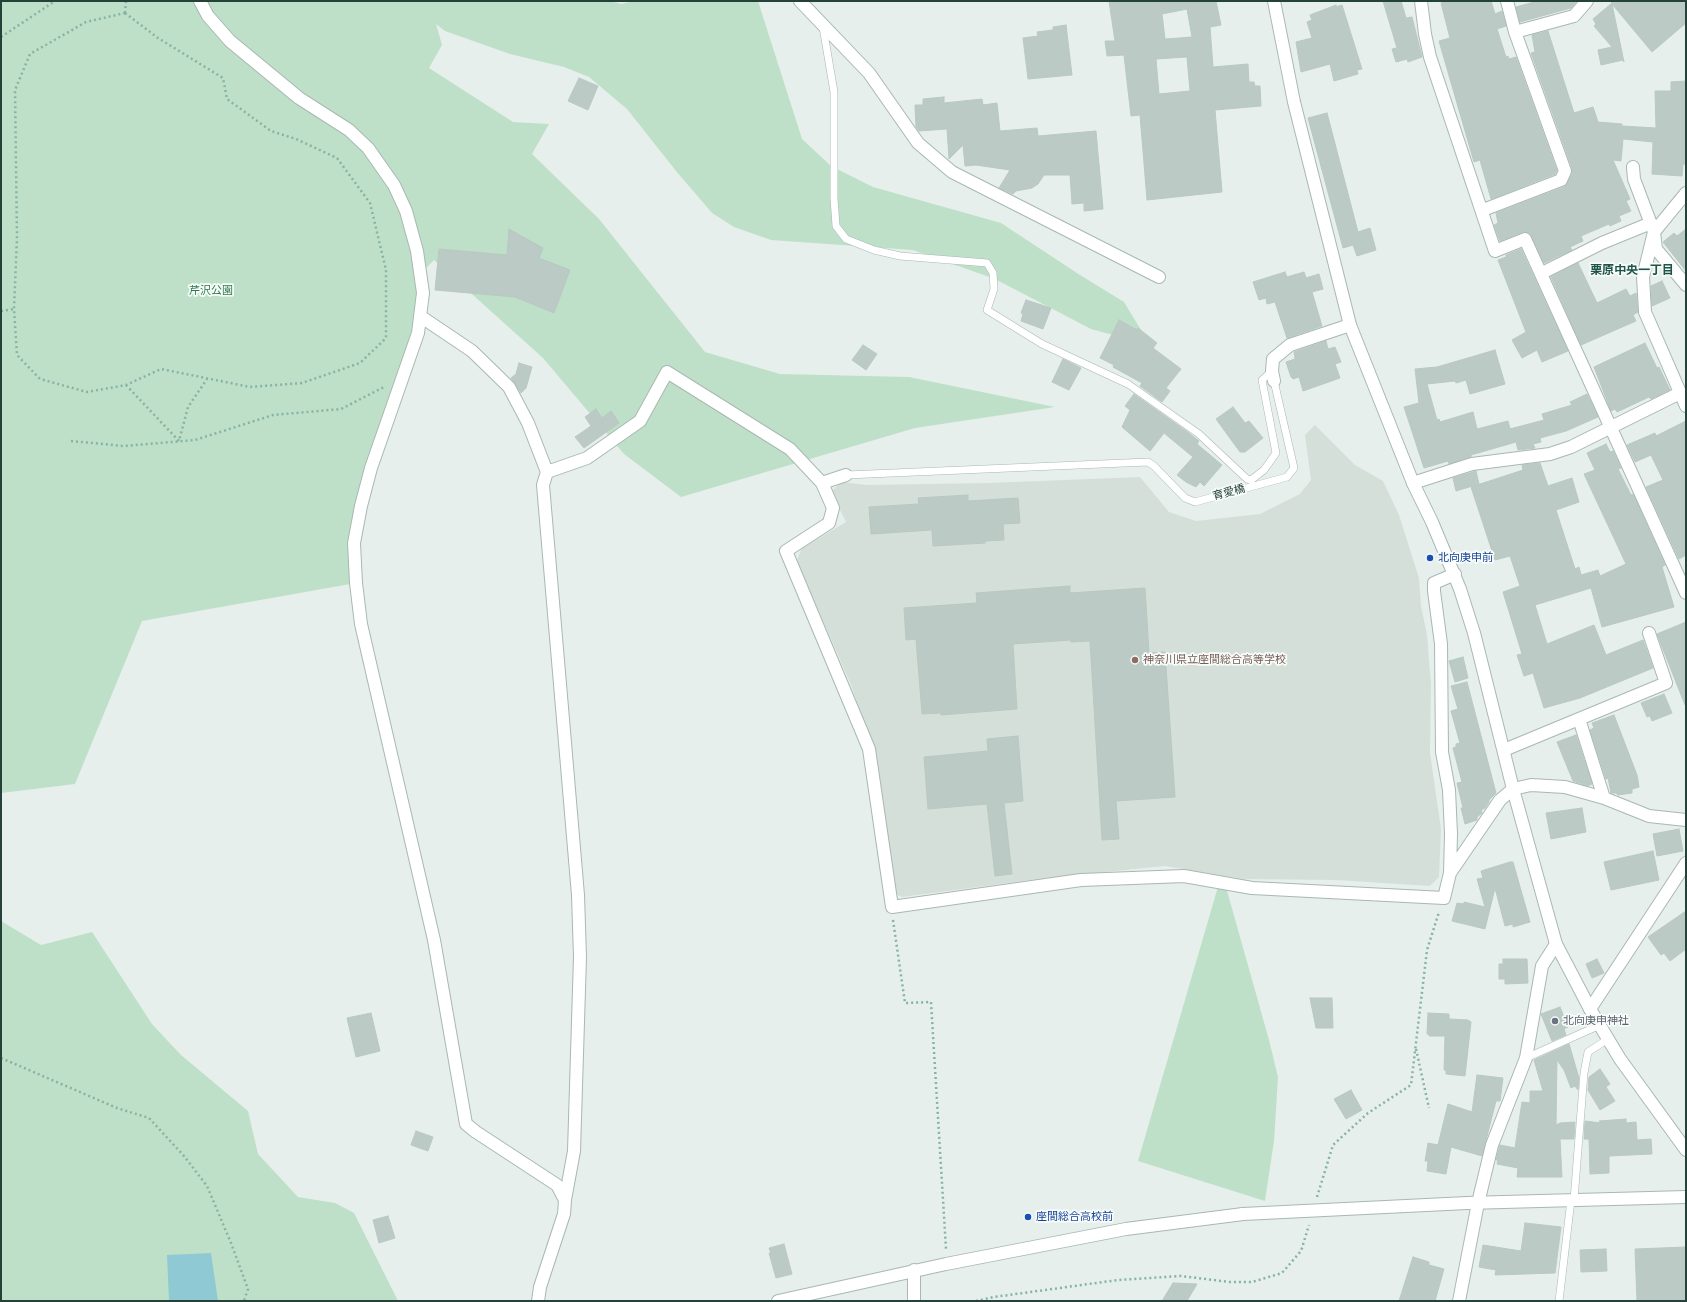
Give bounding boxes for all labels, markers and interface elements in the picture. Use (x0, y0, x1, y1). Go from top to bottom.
district label: 栗原中央一丁目 (1590, 264, 1674, 278)
park label: 芹沢公園 (189, 284, 233, 298)
street label: 育愛橋 (1211, 482, 1247, 504)
place label: 北向庚申前 (1438, 551, 1493, 565)
marker: 北向庚申前 (1425, 553, 1435, 563)
place label: 神奈川県立座間総合高等学校 (1143, 653, 1286, 667)
marker: 神奈川県立座間総合高等学校 (1130, 655, 1140, 665)
place label: 北向庚申神社 (1563, 1014, 1629, 1028)
marker: 北向庚申神社 (1550, 1016, 1560, 1026)
place label: 座間総合高校前 (1036, 1210, 1113, 1224)
marker: 座間総合高校前 (1023, 1212, 1033, 1222)

